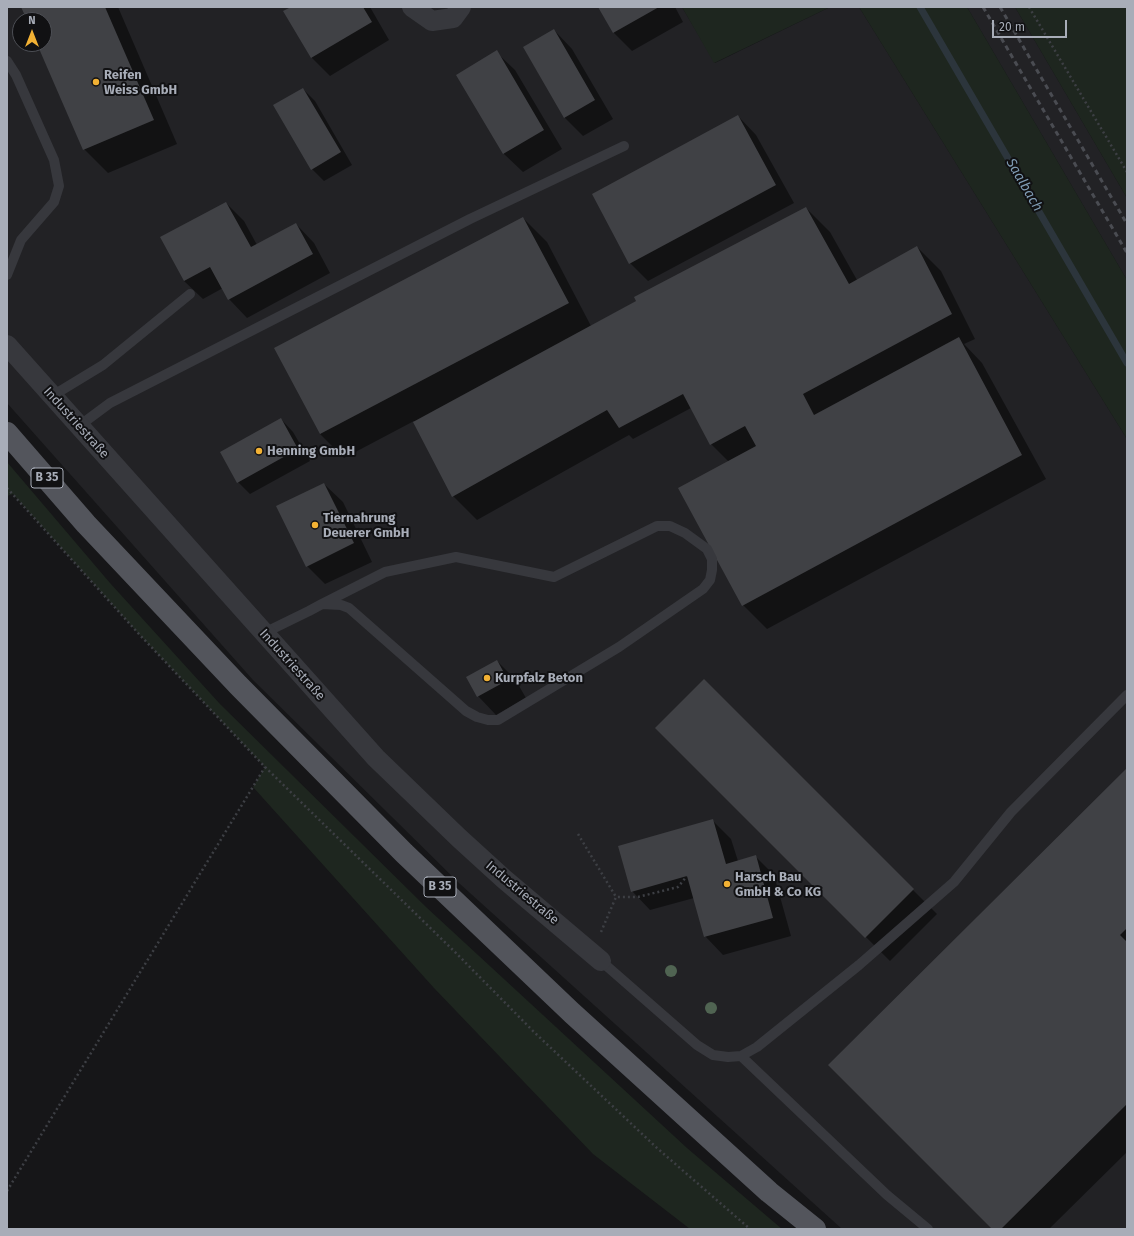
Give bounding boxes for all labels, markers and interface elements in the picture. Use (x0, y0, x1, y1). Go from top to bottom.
north arrow (12, 12, 52, 52)
scale bar (994, 12, 1069, 38)
text: N (28, 14, 36, 27)
text: 20 m (999, 20, 1025, 34)
place label: Reifen Weiss GmbH (104, 67, 177, 98)
marker: Reifen Weiss GmbH (91, 77, 101, 87)
water label: Saalbach (1002, 156, 1046, 214)
street label: Industriestraße (40, 384, 112, 462)
place label: Henning GmbH (267, 443, 355, 459)
marker: Henning GmbH (254, 446, 264, 456)
road number: B 35 (31, 468, 63, 488)
place label: Tiernahrung Deuerer GmbH (323, 510, 409, 541)
marker: Tiernahrung Deuerer GmbH (310, 520, 320, 530)
street label: Industriestraße (256, 626, 328, 704)
place label: Kurpfalz Beton (495, 670, 583, 686)
marker: Kurpfalz Beton (482, 673, 492, 683)
street label: Industriestraße (482, 858, 562, 928)
place label: Harsch Bau GmbH & Co KG (735, 869, 821, 900)
road number: B 35 (424, 877, 456, 897)
marker: Harsch Bau GmbH & Co KG (722, 879, 732, 889)

